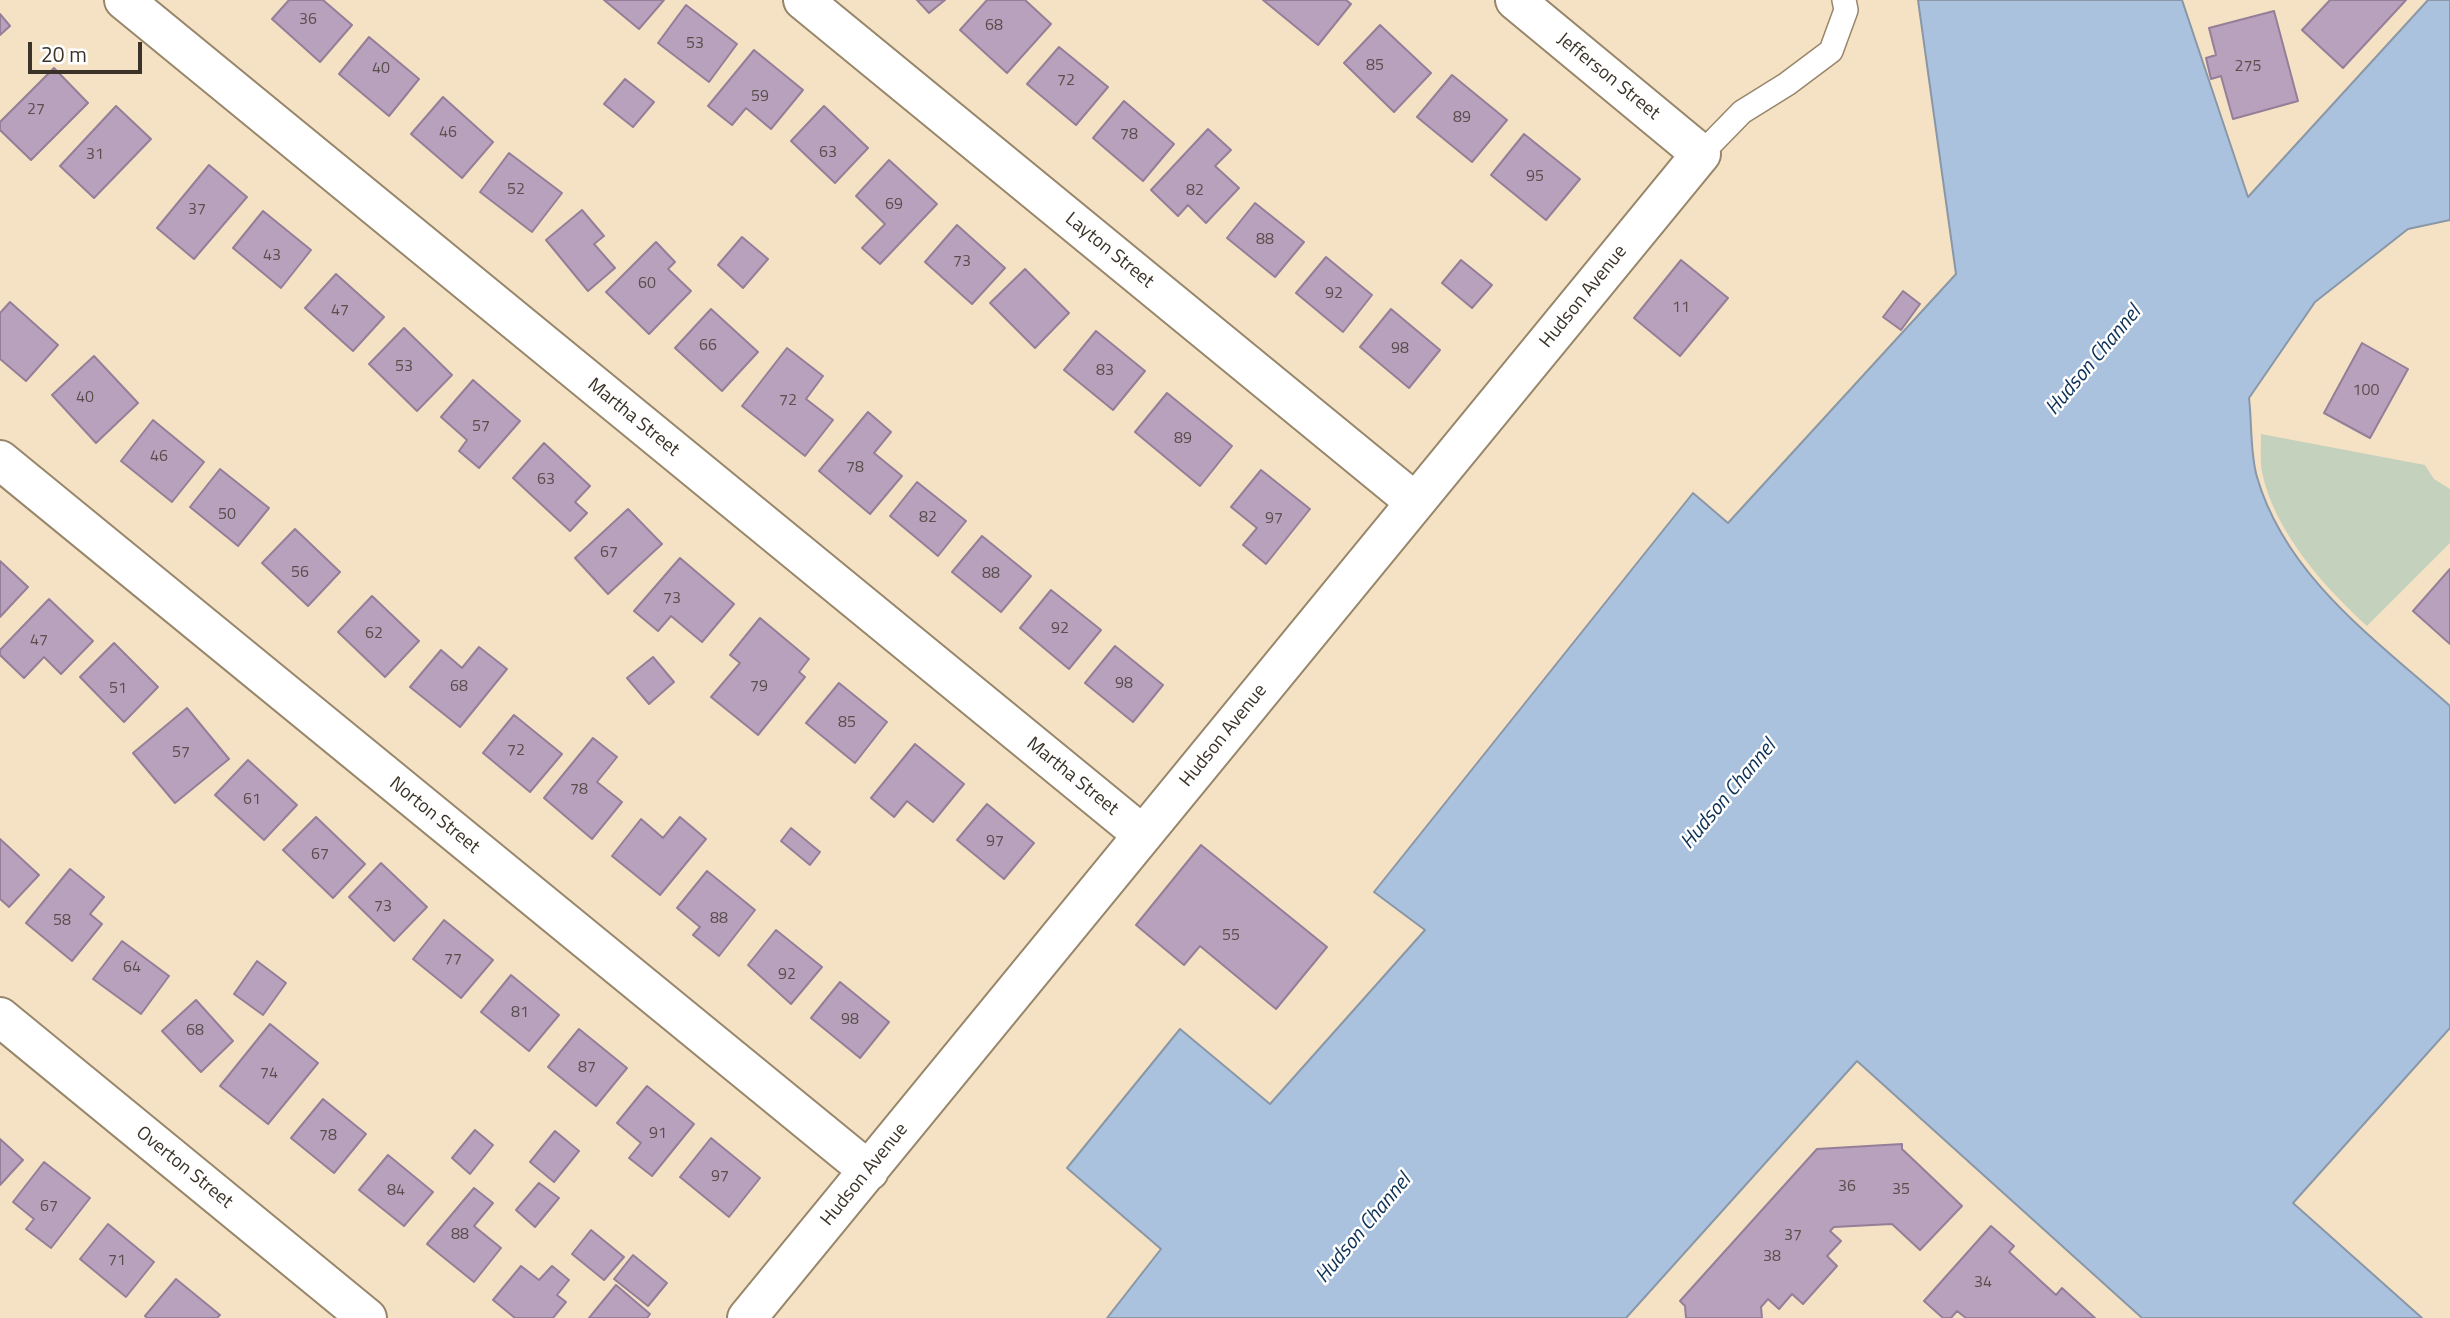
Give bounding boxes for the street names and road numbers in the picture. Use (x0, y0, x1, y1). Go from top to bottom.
street label: Jefferson Street (1552, 29, 1664, 125)
street label: Layton Street (1060, 208, 1158, 294)
street label: Hudson Avenue (1536, 241, 1632, 353)
street label: Martha Street (582, 374, 684, 462)
street label: Hudson Avenue (1176, 680, 1272, 792)
street label: Martha Street (1021, 733, 1123, 821)
street label: Norton Street (384, 773, 484, 859)
street label: Hudson Avenue (817, 1119, 913, 1231)
street label: Overton Street (131, 1122, 237, 1214)

